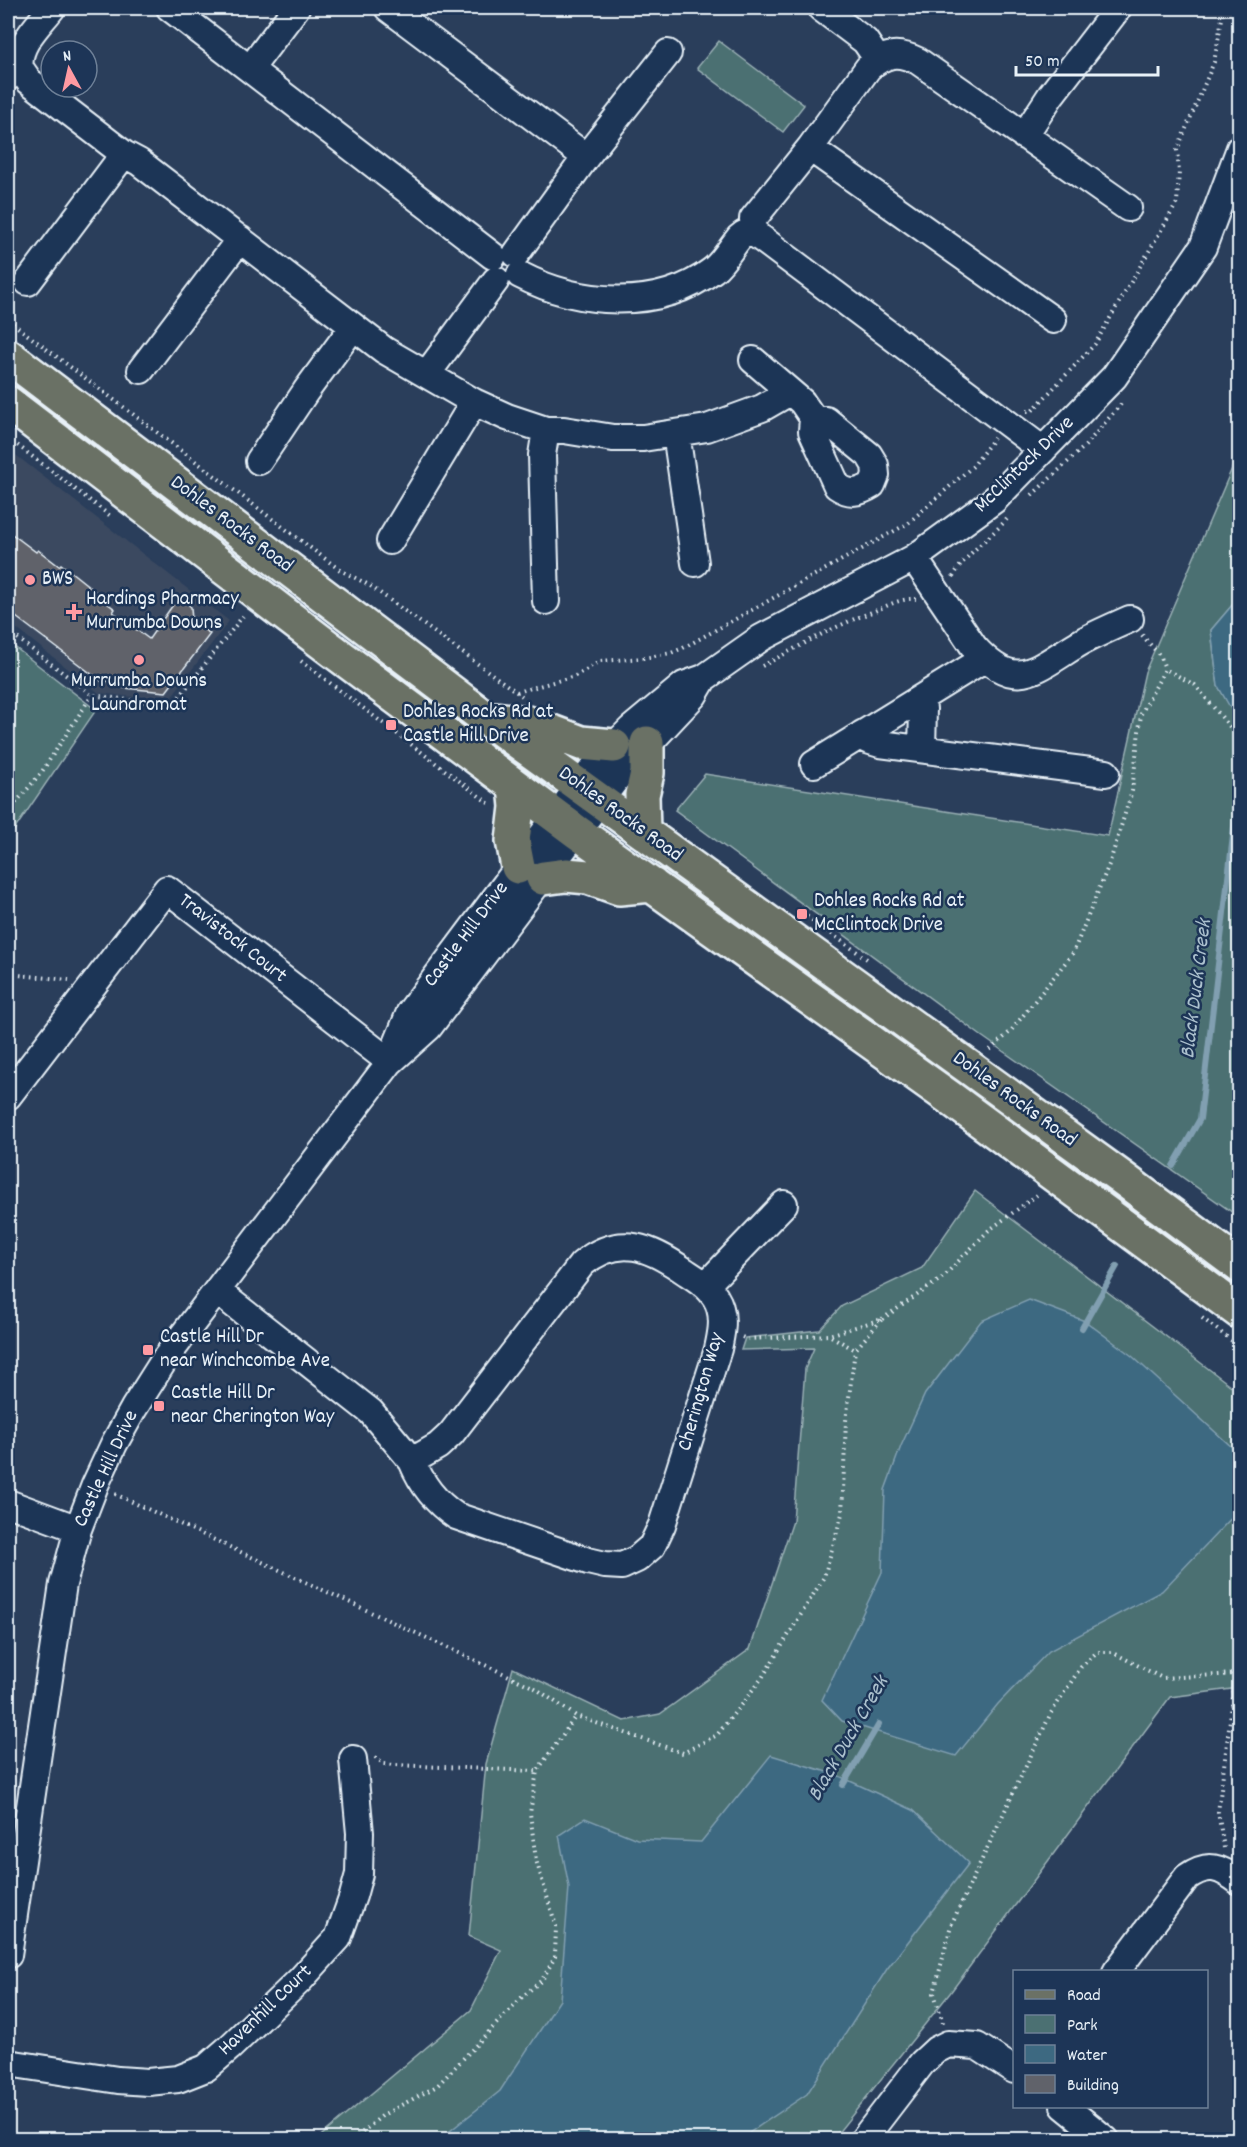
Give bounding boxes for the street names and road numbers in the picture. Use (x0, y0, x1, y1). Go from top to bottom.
street label: McClintock Drive (968, 409, 1082, 521)
street label: Dohles Rocks Road (163, 469, 299, 581)
street label: Dohles Rocks Road (552, 760, 688, 870)
street label: Castle Hill Drive (417, 876, 517, 994)
street label: Travistock Court (171, 887, 293, 991)
street label: Dohles Rocks Road (946, 1045, 1082, 1155)
street label: Cherington Way (671, 1329, 733, 1455)
street label: Castle Hill Drive (67, 1406, 147, 1532)
street label: Havenhill Court (212, 1958, 320, 2064)

